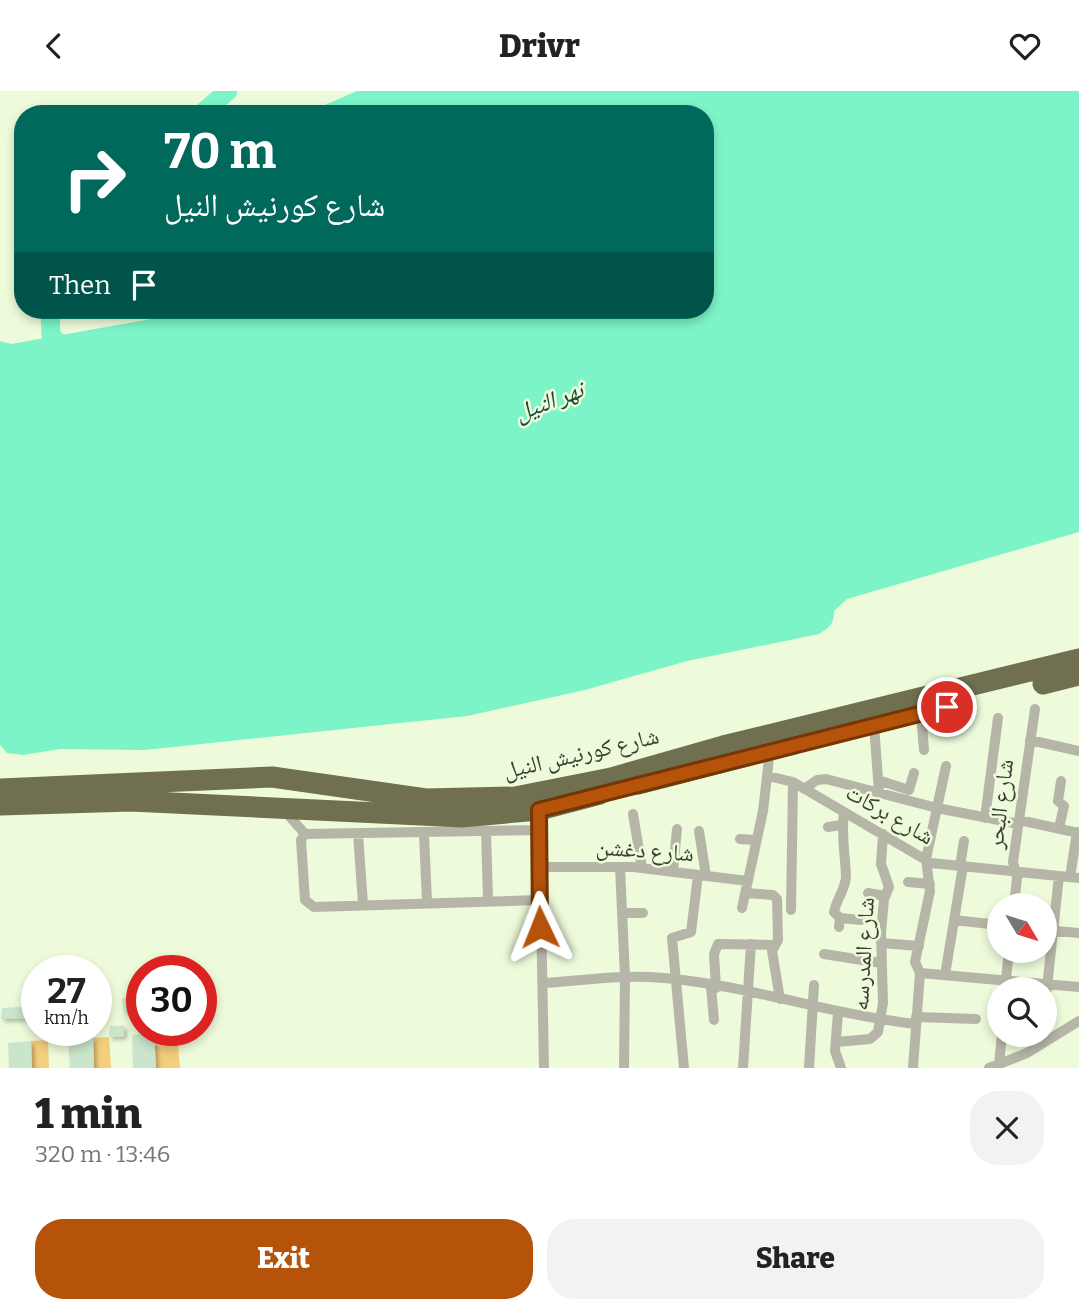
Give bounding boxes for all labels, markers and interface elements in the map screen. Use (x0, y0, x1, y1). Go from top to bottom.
icon: back (35, 27, 73, 65)
text: Drivr (499, 27, 580, 65)
icon: heart (1006, 27, 1044, 65)
text: 70 m (164, 122, 276, 181)
icon: right (49, 133, 140, 224)
text: شارع كورنيش النيل (164, 186, 385, 224)
icon: arrive (125, 266, 163, 304)
text: Then (49, 270, 111, 301)
water label: نهر النيل (511, 374, 591, 428)
pin (917, 677, 977, 737)
icon: arrive (928, 688, 966, 726)
street label: شارع كورنيش النيل (500, 721, 662, 786)
street label: شارع البحر (980, 758, 1020, 851)
street label: شارع بركات (840, 778, 939, 851)
street label: شارع دغشن (595, 833, 695, 868)
position arrow (503, 890, 577, 964)
north arrow (987, 893, 1057, 963)
map controls (987, 893, 1057, 1047)
street label: شارع المدرسه (846, 897, 881, 1011)
speed limit sign: 30 (126, 955, 217, 1046)
text: 27 (47, 970, 86, 1012)
button: search (987, 977, 1057, 1047)
text: km/h (44, 1007, 89, 1029)
text: 1 min (35, 1089, 142, 1139)
button: close (970, 1091, 1044, 1165)
text: 320 m · 13:46 (35, 1140, 170, 1168)
button: Exit (35, 1219, 533, 1299)
button: Share (547, 1219, 1044, 1299)

